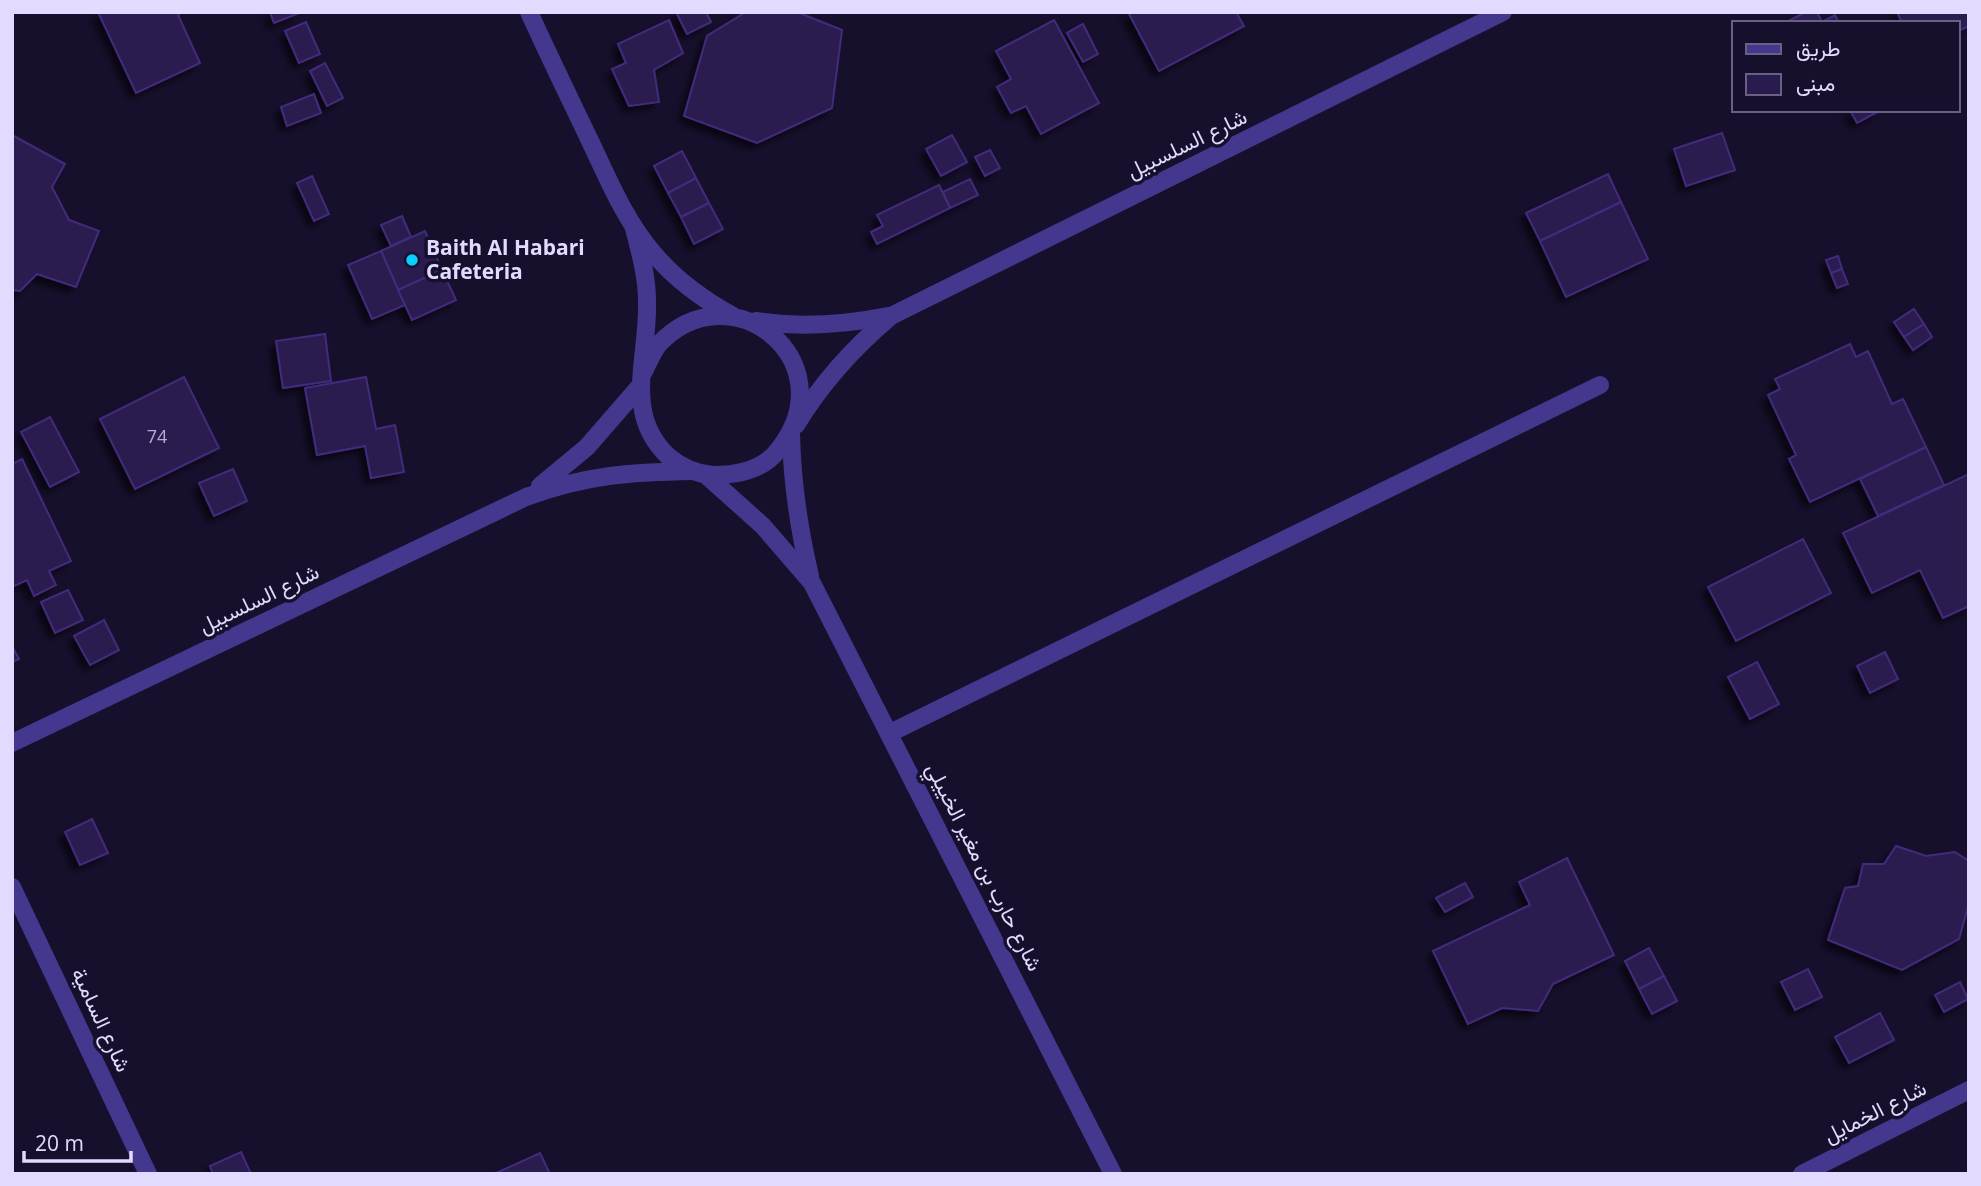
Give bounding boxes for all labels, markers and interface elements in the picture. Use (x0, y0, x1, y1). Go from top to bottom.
legend (1732, 21, 1960, 112)
text: طريق (1796, 34, 1841, 62)
text: مبنى (1796, 69, 1835, 97)
street label: شارع السلسبيل (1122, 102, 1252, 185)
place label: Baith Al Habari Cafeteria (426, 233, 585, 285)
marker: Baith Al Habari Cafeteria (404, 252, 420, 268)
house number: 74 (147, 424, 167, 448)
street label: شارع السلسبيل (194, 557, 324, 640)
street label: شارع حارب بن مغير الخييلي (917, 758, 1050, 977)
street label: شارع السامية (65, 963, 138, 1076)
street label: شارع الخمايل (1818, 1073, 1931, 1150)
scale bar (24, 1120, 131, 1164)
text: 20 m (35, 1129, 84, 1157)

